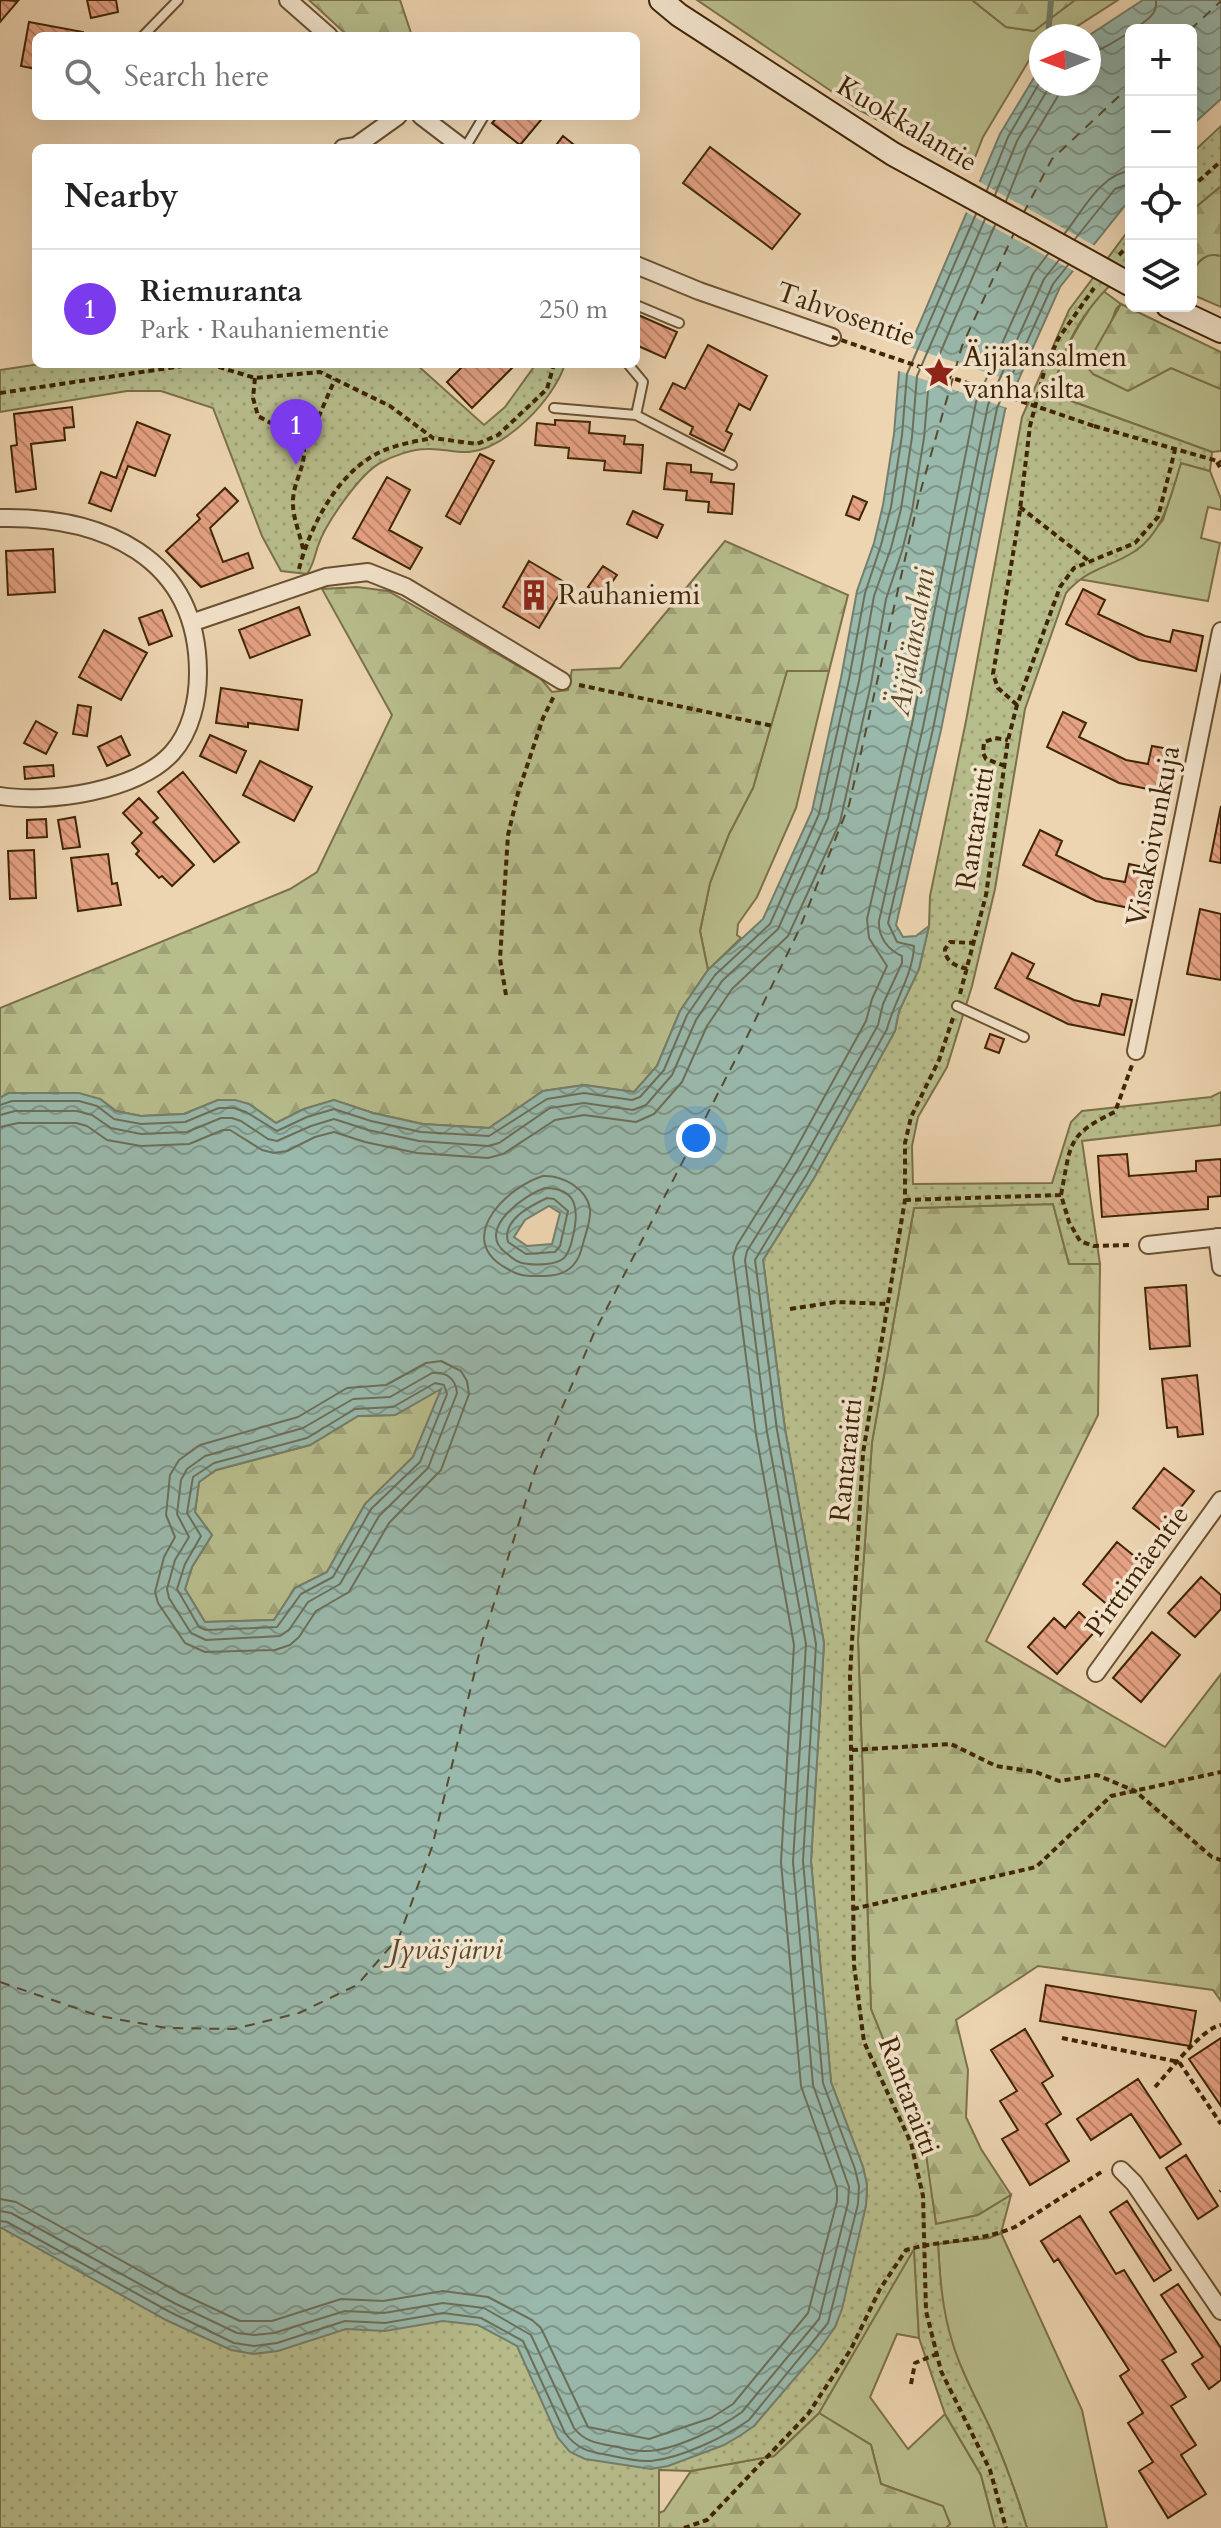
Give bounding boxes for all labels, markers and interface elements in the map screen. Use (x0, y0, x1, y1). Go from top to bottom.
north arrow (1029, 24, 1101, 96)
map controls (1125, 24, 1197, 312)
button: + (1125, 24, 1197, 96)
search box (32, 32, 640, 120)
icon: search (60, 54, 104, 98)
text: Search here (124, 56, 269, 97)
street label: Kuokkalantie (830, 67, 984, 181)
button: − (1125, 96, 1197, 168)
button: locate (1125, 168, 1197, 240)
text: Nearby (64, 173, 179, 219)
button: layers (1125, 240, 1197, 312)
text: Riemuranta (140, 271, 302, 312)
street label: Tahvosentie (771, 272, 921, 356)
text: 1 (83, 292, 97, 327)
text: 250 m (539, 292, 608, 327)
text: Park · Rauhaniementie (140, 312, 389, 347)
place label: Äijälänsalmen vanha silta (963, 338, 1127, 408)
place icon: Äijälänsalmen vanha silta (922, 356, 956, 390)
pin: 1 (270, 399, 322, 465)
water label: Äijälänsalmi (879, 564, 945, 720)
place label: Rauhaniemi (558, 576, 701, 614)
building icon: Rauhaniemi (517, 578, 551, 612)
street label: Visakoivunkuja (1117, 742, 1189, 930)
street label: Rantaraitti (947, 764, 1003, 892)
your location (676, 1118, 716, 1158)
street label: Rantaraitti (821, 1396, 871, 1524)
street label: Pirttimäentie (1076, 1497, 1198, 1645)
water label: Jyväsjärvi (383, 1929, 503, 1970)
street label: Rantaraitti (869, 2031, 949, 2161)

